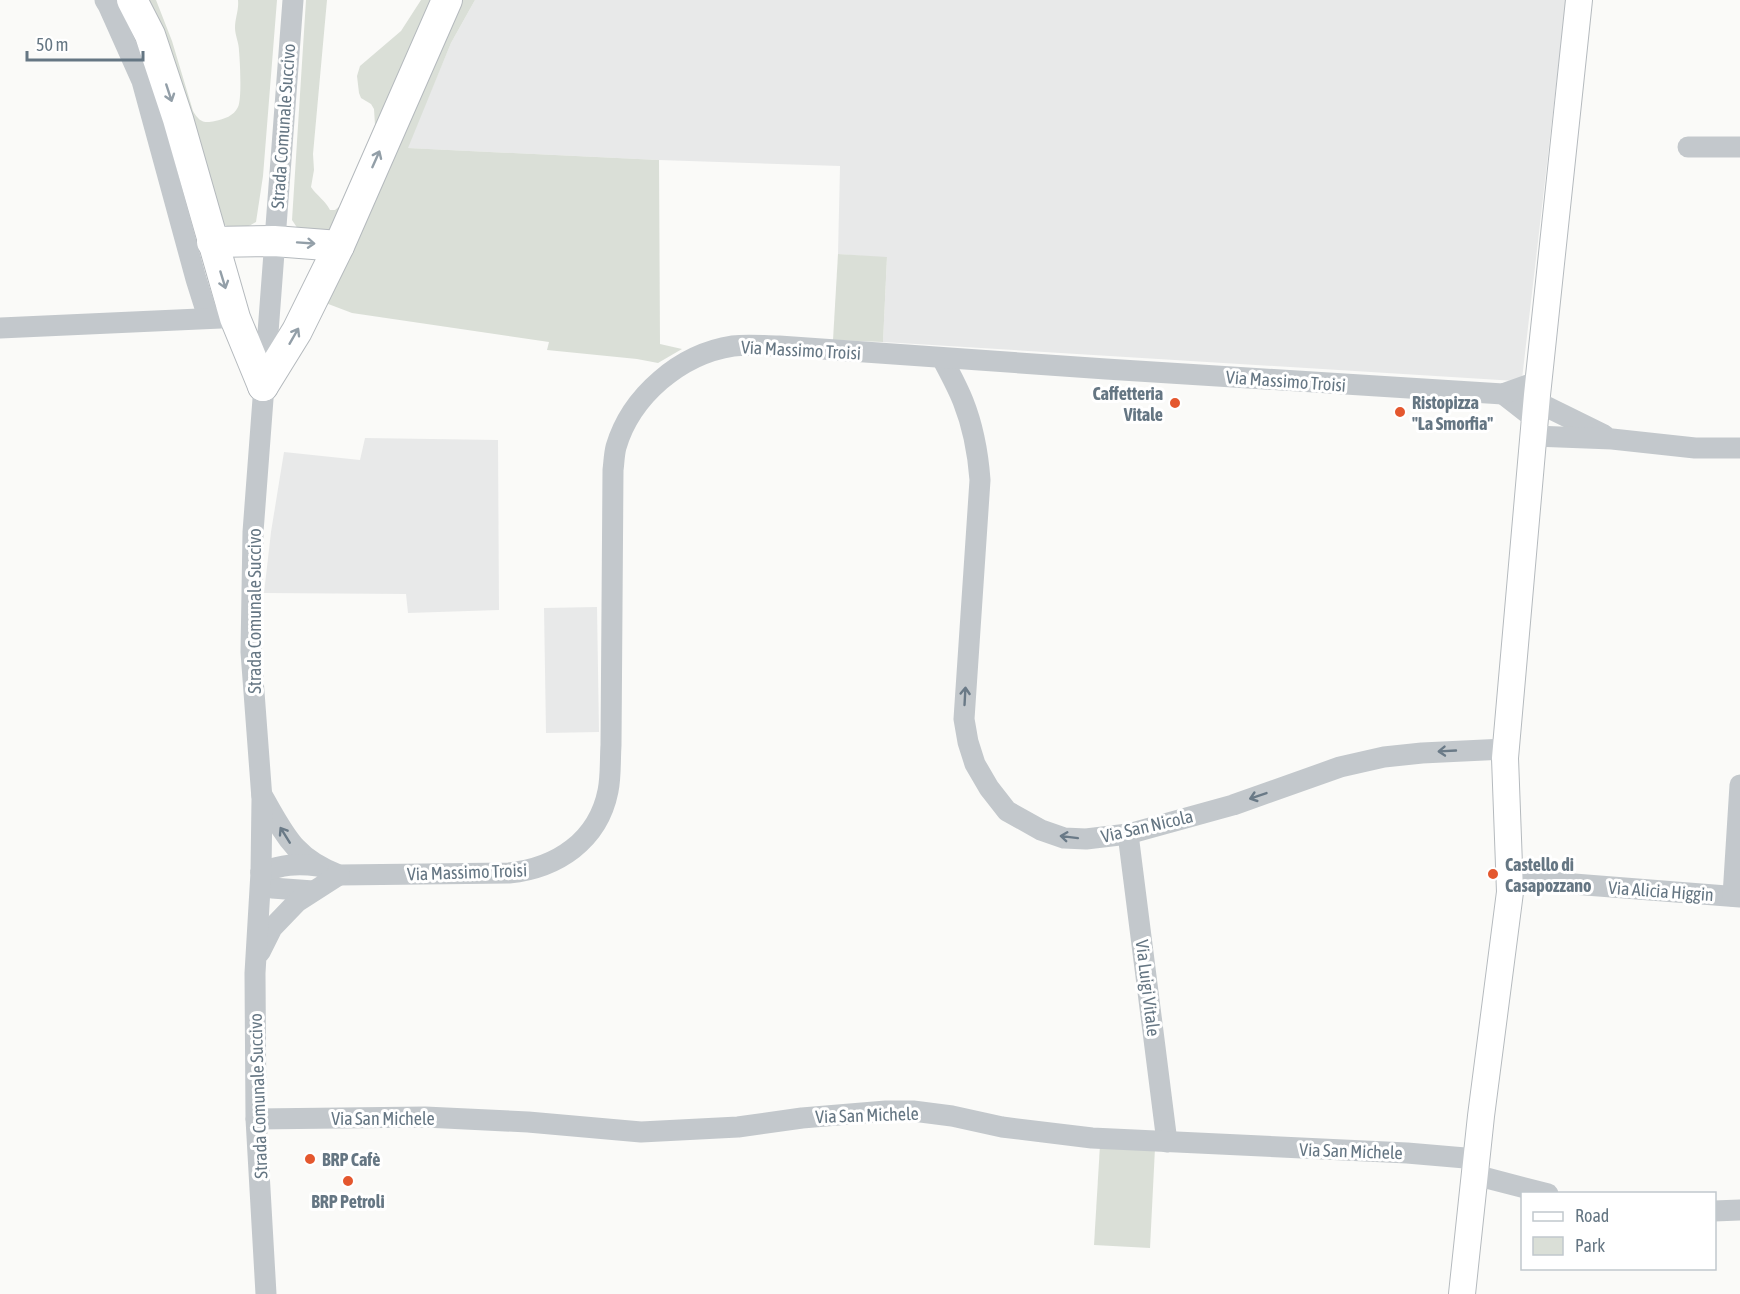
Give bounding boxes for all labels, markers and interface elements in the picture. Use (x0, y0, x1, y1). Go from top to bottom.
scale bar (27, 24, 142, 62)
text: 50 m (36, 34, 68, 55)
street label: Strada Comunale Succivo (267, 43, 299, 209)
one-way arrow (165, 83, 176, 102)
one-way arrow (371, 151, 383, 169)
one-way arrow (296, 238, 316, 249)
one-way arrow (219, 270, 230, 289)
one-way arrow (288, 328, 300, 345)
street label: Via Massimo Troisi (740, 336, 862, 364)
street label: Via Massimo Troisi (1225, 366, 1347, 396)
place label: Caffetteria Vitale (1092, 383, 1163, 425)
place label: Ristopizza "La Smorfia" (1412, 392, 1493, 434)
marker: Caffetteria Vitale (1168, 396, 1182, 410)
marker: Ristopizza "La Smorfia" (1393, 405, 1407, 419)
street label: Strada Comunale Succivo (244, 528, 265, 694)
one-way arrow (960, 687, 971, 706)
one-way arrow (1438, 746, 1457, 757)
one-way arrow (1249, 791, 1268, 802)
street label: Via San Nicola (1099, 805, 1195, 847)
one-way arrow (279, 827, 291, 844)
one-way arrow (1060, 832, 1080, 843)
place label: Castello di Casapozzano (1505, 854, 1592, 896)
street label: Via Massimo Troisi (407, 859, 527, 885)
marker: Castello di Casapozzano (1486, 867, 1500, 881)
street label: Via Alicia Higgin (1608, 877, 1714, 905)
street label: Via Luigi Vitale (1132, 938, 1164, 1038)
street label: Strada Comunale Succivo (245, 1013, 271, 1179)
street label: Via San Michele (815, 1103, 919, 1127)
street label: Via San Michele (331, 1108, 435, 1129)
street label: Via San Michele (1299, 1139, 1403, 1163)
place label: BRP Cafè (322, 1149, 380, 1170)
marker: BRP Cafè (303, 1152, 317, 1166)
marker: BRP Petroli (341, 1174, 355, 1188)
place label: BRP Petroli (311, 1191, 385, 1212)
legend (1521, 1192, 1716, 1270)
text: Road (1575, 1205, 1609, 1226)
text: Park (1575, 1235, 1605, 1256)

